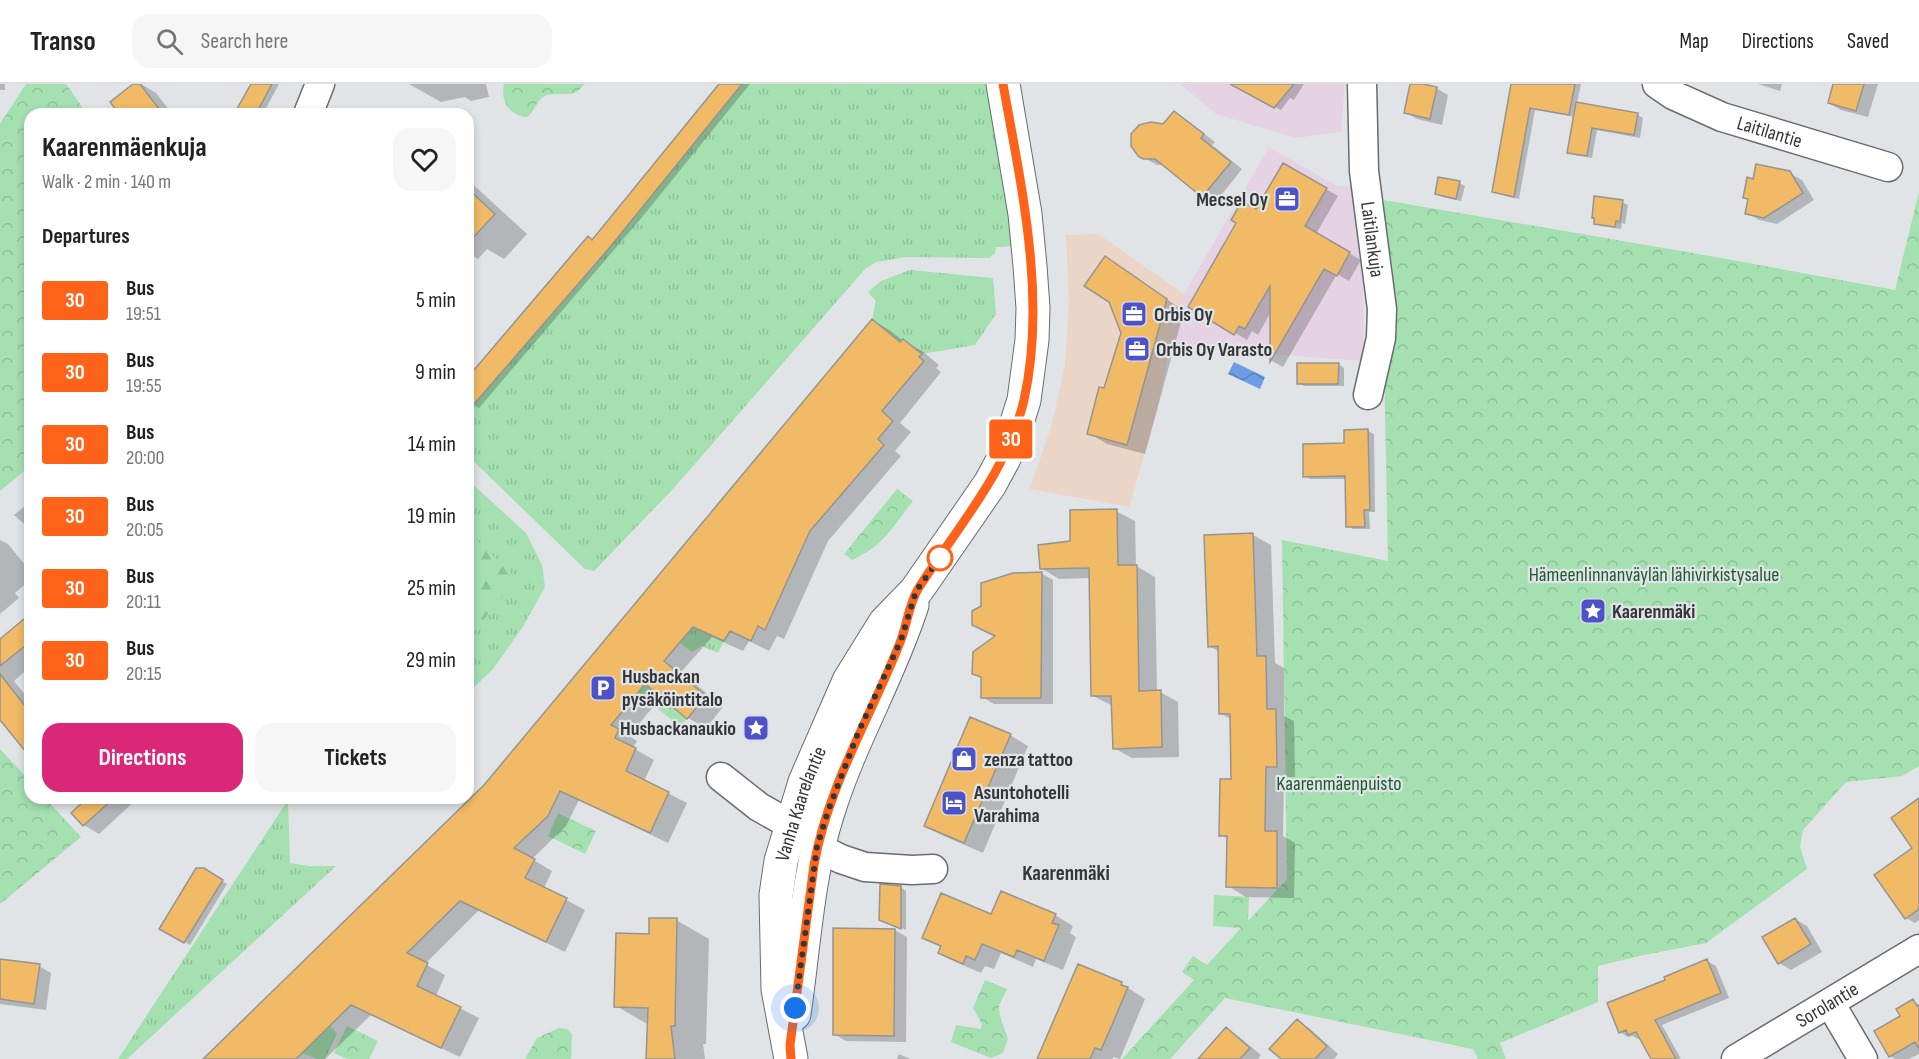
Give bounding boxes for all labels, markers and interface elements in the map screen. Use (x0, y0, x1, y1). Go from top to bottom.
search box (132, 14, 552, 68)
text: Transo (30, 25, 96, 58)
icon: search (153, 25, 186, 58)
text: Search here (201, 28, 288, 55)
text: Map (1679, 29, 1709, 54)
text: Directions (1742, 29, 1814, 54)
text: Saved (1847, 29, 1889, 54)
street label: Laitilantie (1734, 111, 1805, 153)
button: heart (393, 128, 456, 191)
text: Kaarenmäenkuja (42, 131, 207, 164)
text: Walk · 2 min · 140 m (42, 170, 171, 194)
office icon: Mecsel Oy (1272, 184, 1302, 214)
place label: Mecsel Oy (1196, 188, 1269, 212)
street label: Laitilankuja (1355, 200, 1389, 279)
text: Departures (42, 223, 130, 250)
text: Bus (126, 275, 155, 302)
text: 5 min (416, 287, 456, 314)
text: 30 (65, 288, 85, 313)
office icon: Orbis Oy (1119, 299, 1149, 329)
text: 19:51 (126, 302, 161, 326)
place label: Orbis Oy (1154, 303, 1214, 327)
office icon: Orbis Oy Varasto (1122, 334, 1152, 364)
place label: Orbis Oy Varasto (1156, 338, 1272, 362)
text: Bus (126, 347, 155, 374)
text: 9 min (415, 359, 456, 386)
text: 30 (65, 360, 85, 385)
text: 19:55 (126, 374, 162, 398)
text: Bus (126, 419, 155, 446)
line badge: 30 (984, 420, 1038, 458)
text: 30 (1001, 427, 1021, 452)
text: 14 min (408, 431, 456, 458)
text: 30 (65, 432, 85, 457)
text: 20:00 (126, 446, 165, 470)
text: Bus (126, 491, 155, 518)
text: 19 min (407, 503, 456, 530)
text: 30 (65, 504, 85, 529)
text: 20:05 (126, 518, 164, 542)
unlabelled marker (927, 545, 953, 571)
text: Bus (126, 563, 155, 590)
park label: Hämeenlinnanväylän lähivirkistysalue (1529, 563, 1779, 587)
text: 25 min (407, 575, 456, 602)
text: 30 (65, 576, 85, 601)
text: 20:11 (126, 590, 161, 614)
place icon: Kaarenmäki (1578, 596, 1608, 626)
place label: Kaarenmäki (1612, 600, 1695, 624)
text: Bus (126, 635, 155, 662)
text: 29 min (406, 647, 456, 674)
text: 30 (65, 648, 85, 673)
text: 20:15 (126, 662, 162, 686)
place label: Husbackan pysäköintitalo (622, 665, 723, 712)
parking icon: Husbackan pysäköintitalo (588, 673, 618, 703)
place icon: Husbackanaukio (741, 713, 771, 743)
place label: Husbackanaukio (620, 717, 736, 741)
button: Directions (42, 723, 243, 792)
button: Tickets (255, 723, 456, 792)
street label: Vanha Kaarelantie (771, 743, 832, 864)
shop icon: zenza tattoo (949, 744, 979, 774)
place label: zenza tattoo (984, 748, 1073, 772)
park label: Kaarenmäenpuisto (1276, 772, 1402, 796)
place label: Asuntohotelli Varahima (973, 781, 1069, 828)
hotel icon: Asuntohotelli Varahima (939, 788, 969, 818)
district label: Kaarenmäki (1022, 861, 1110, 886)
street label: Sorolantie (1792, 977, 1863, 1033)
your location (780, 993, 810, 1023)

